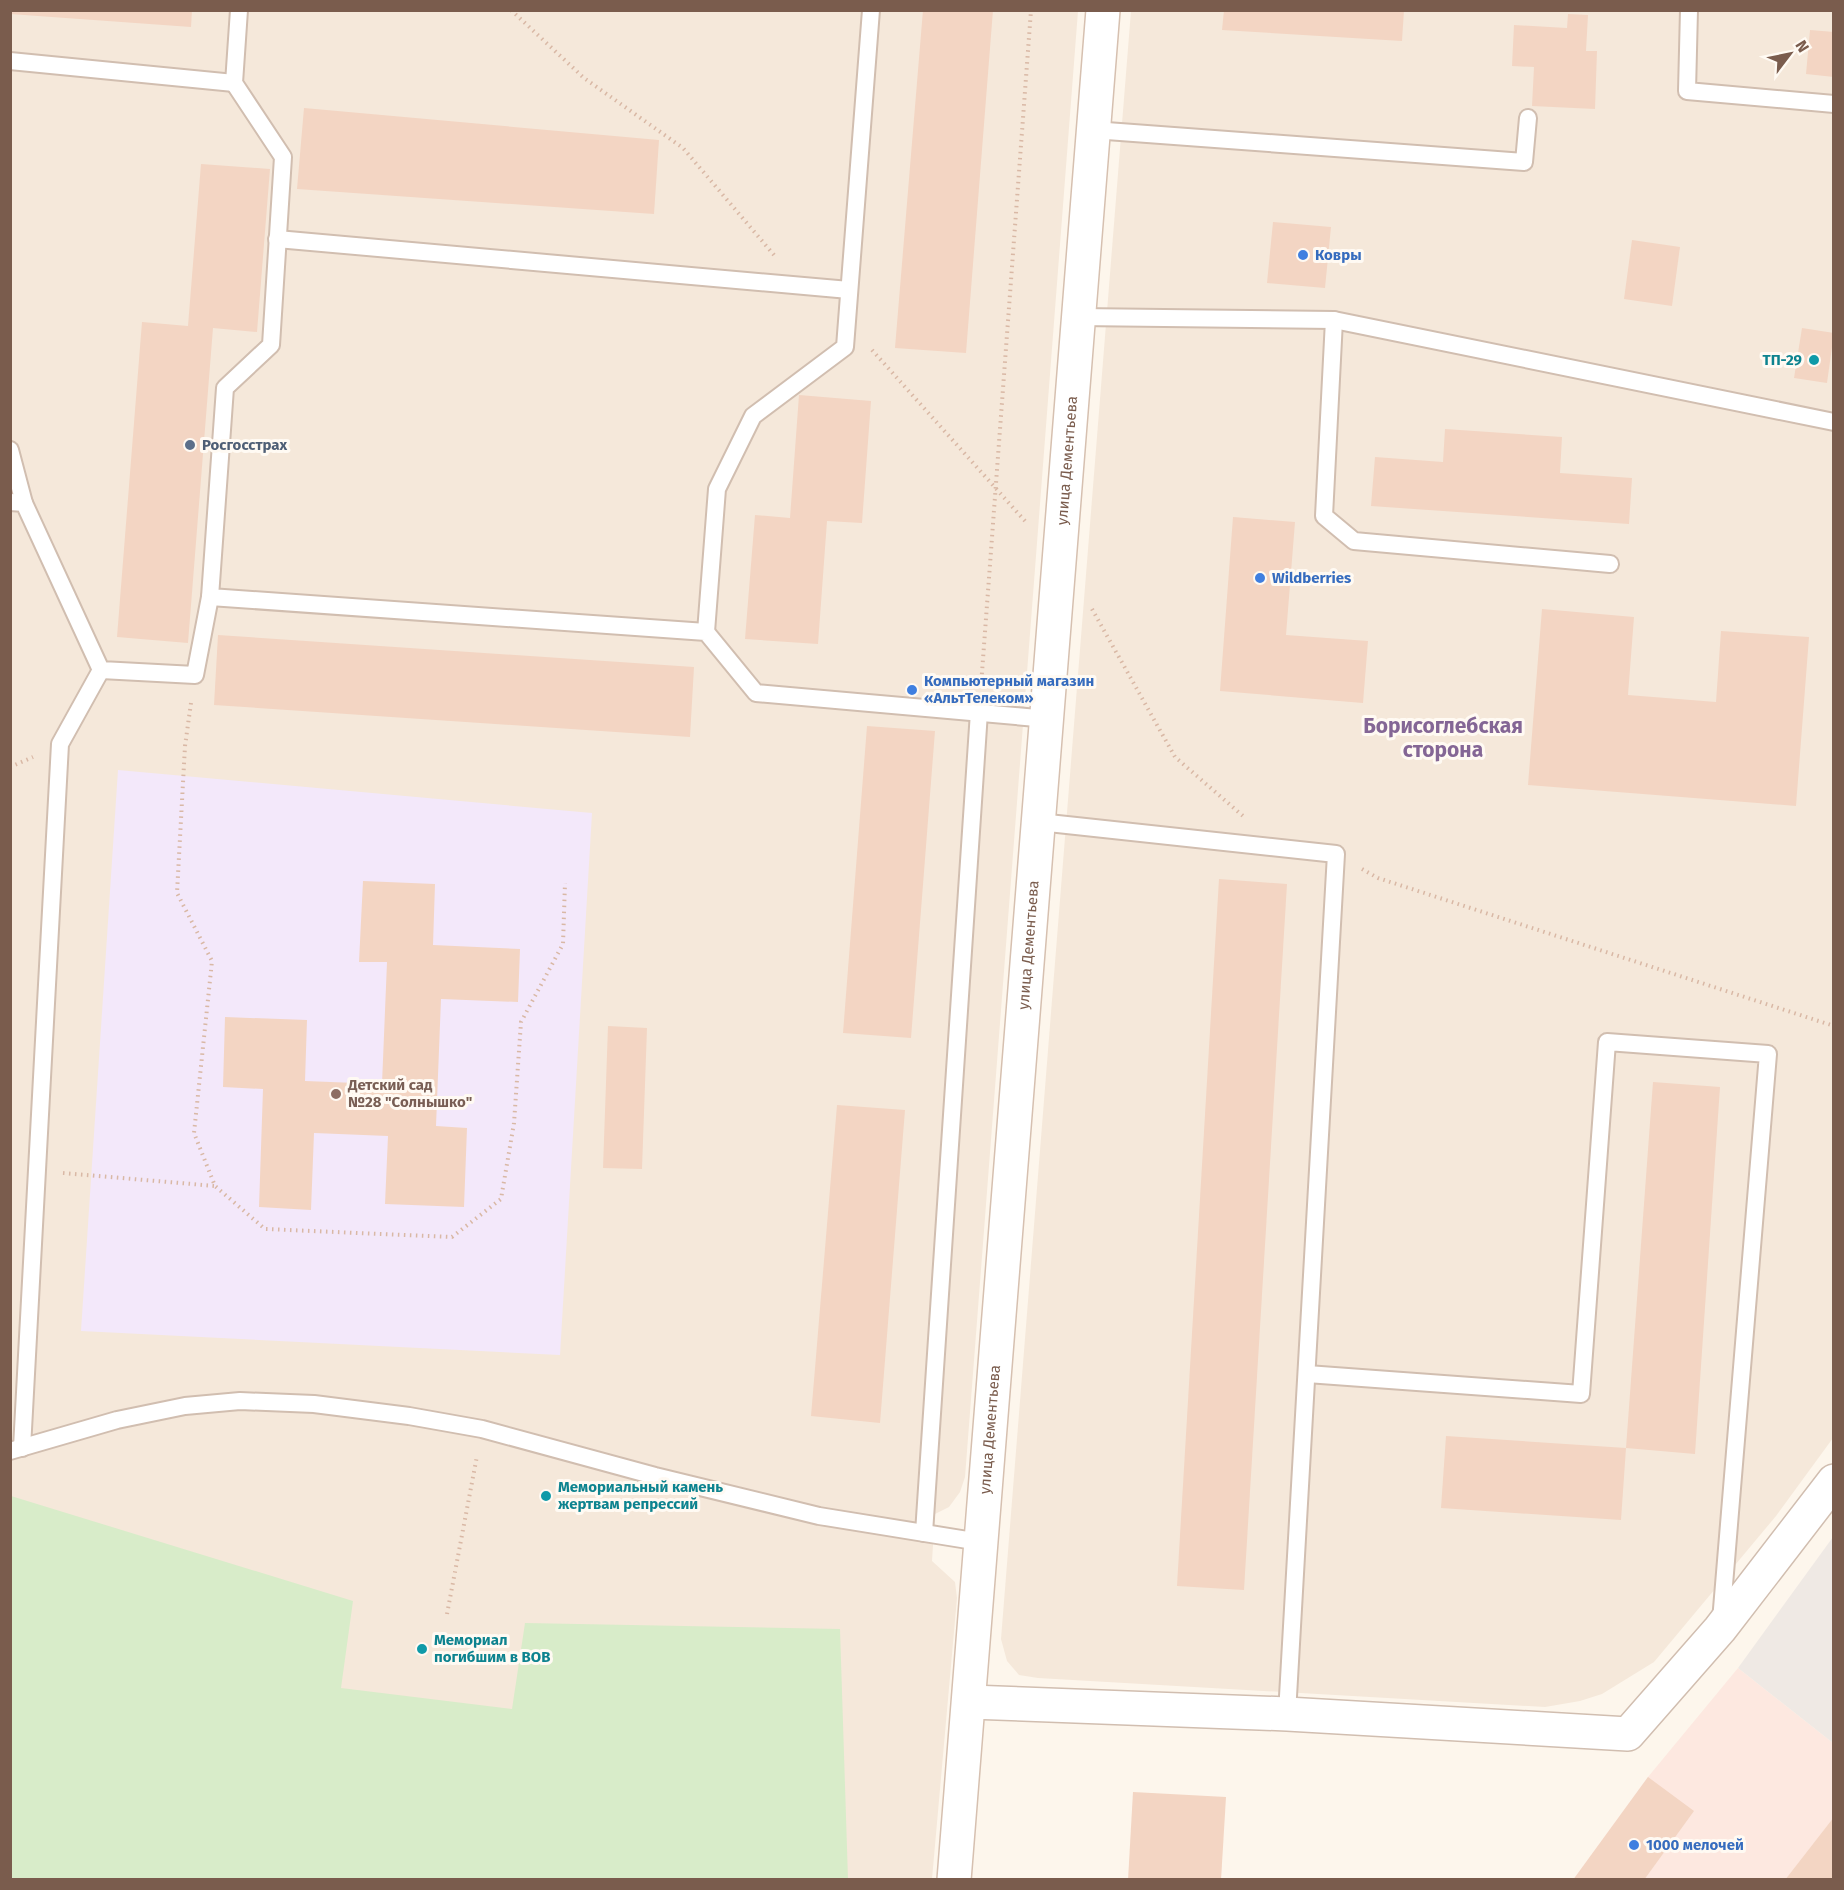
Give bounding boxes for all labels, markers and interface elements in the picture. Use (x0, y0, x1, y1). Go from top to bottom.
north arrow (1760, 24, 1820, 84)
text: N (1791, 37, 1813, 56)
place label: Ковры (1315, 246, 1362, 264)
marker: Ковры (1296, 248, 1310, 262)
place label: ТП-29 (1763, 351, 1802, 369)
marker: ТП-29 (1807, 353, 1821, 367)
street label: улица Дементьева (1053, 395, 1081, 526)
place label: Росгосстрах (202, 436, 288, 454)
marker: Росгосстрах (183, 438, 197, 452)
place label: Wildberries (1272, 569, 1351, 587)
marker: Wildberries (1253, 571, 1267, 585)
place label: Компьютерный магазин «АльтТелеком» (924, 672, 1094, 707)
marker: Компьютерный магазин «АльтТелеком» (905, 683, 919, 697)
district label: Борисоглебская сторона (1363, 713, 1523, 763)
street label: улица Дементьева (1014, 880, 1043, 1010)
place label: Детский сад №28 "Солнышко" (347, 1076, 472, 1111)
marker: Детский сад №28 "Солнышко" (329, 1087, 343, 1101)
street label: улица Дементьева (976, 1364, 1004, 1495)
place label: Мемориальный камень жертвам репрессий (558, 1478, 723, 1513)
marker: Мемориальный камень жертвам репрессий (539, 1489, 553, 1503)
place label: Мемориал погибшим в ВОВ (434, 1631, 550, 1666)
marker: Мемориал погибшим в ВОВ (415, 1642, 429, 1656)
place label: 1000 мелочей (1646, 1836, 1744, 1854)
marker: 1000 мелочей (1627, 1838, 1641, 1852)

